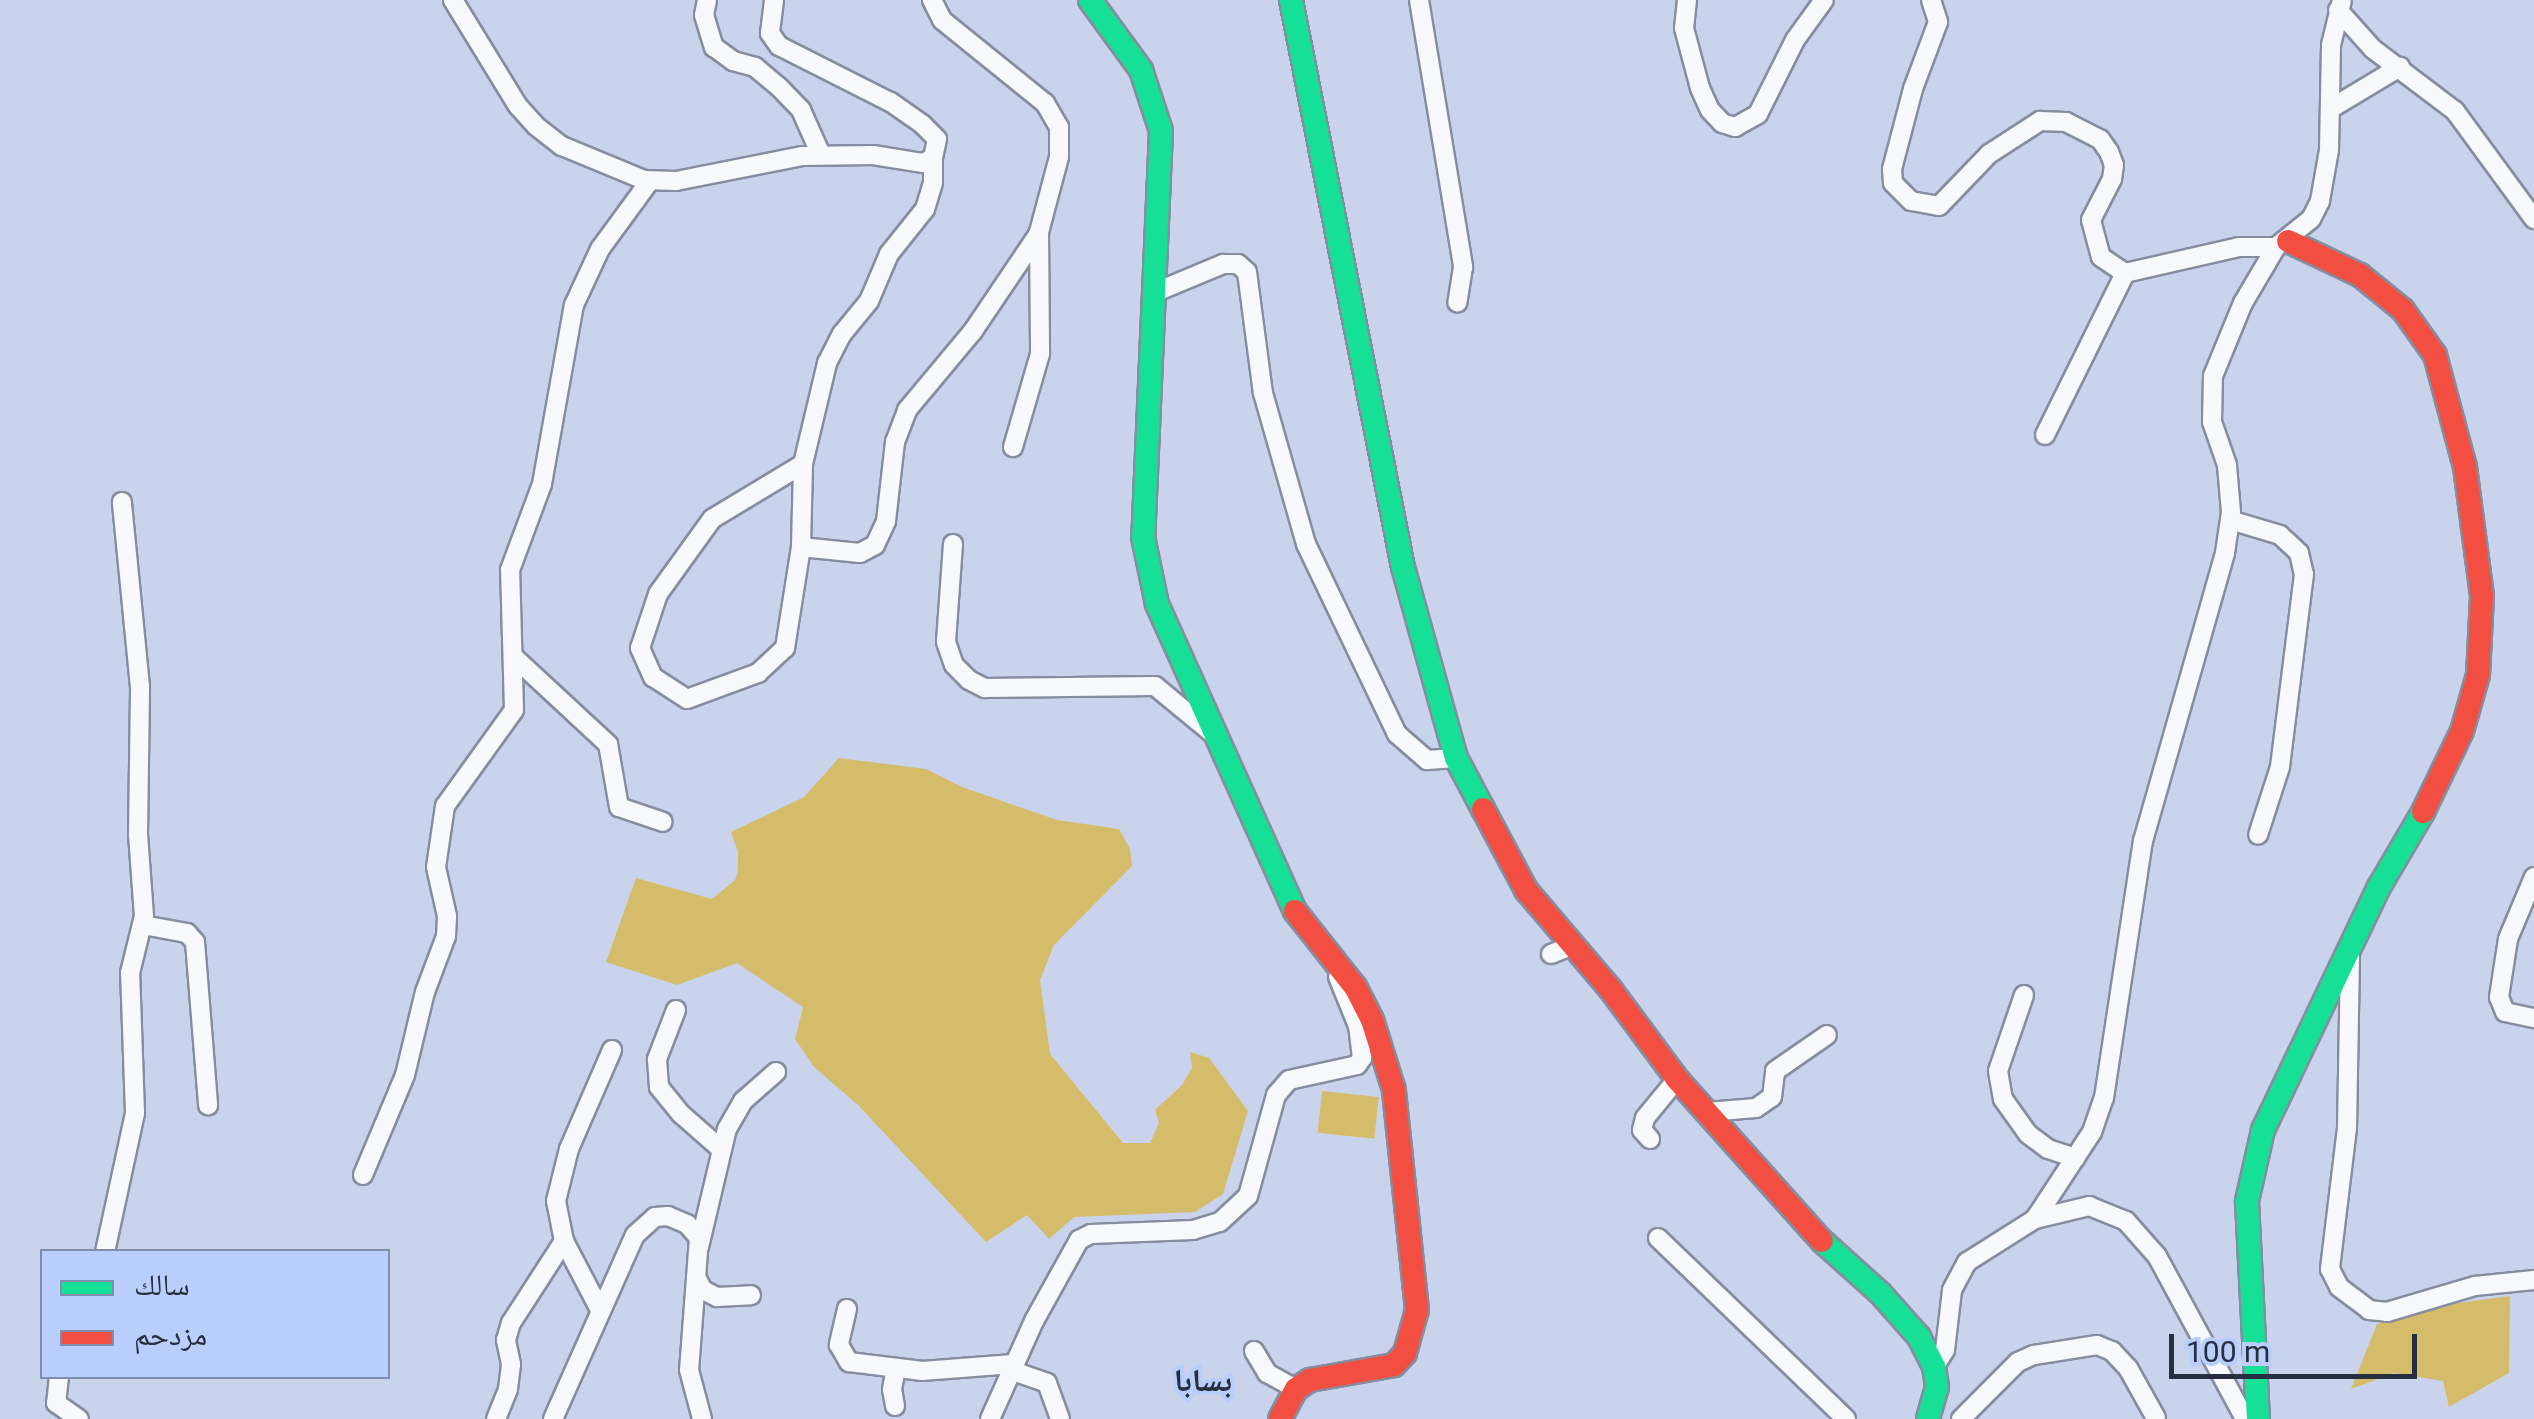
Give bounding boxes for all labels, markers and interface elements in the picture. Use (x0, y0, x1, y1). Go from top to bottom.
legend (40, 1249, 390, 1379)
text: سالك (134, 1267, 190, 1302)
scale bar (2174, 1314, 2422, 1376)
text: مزدحم (134, 1317, 207, 1352)
text: 100 m (2186, 1334, 2270, 1369)
district label: بسابا (1174, 1361, 1232, 1399)

